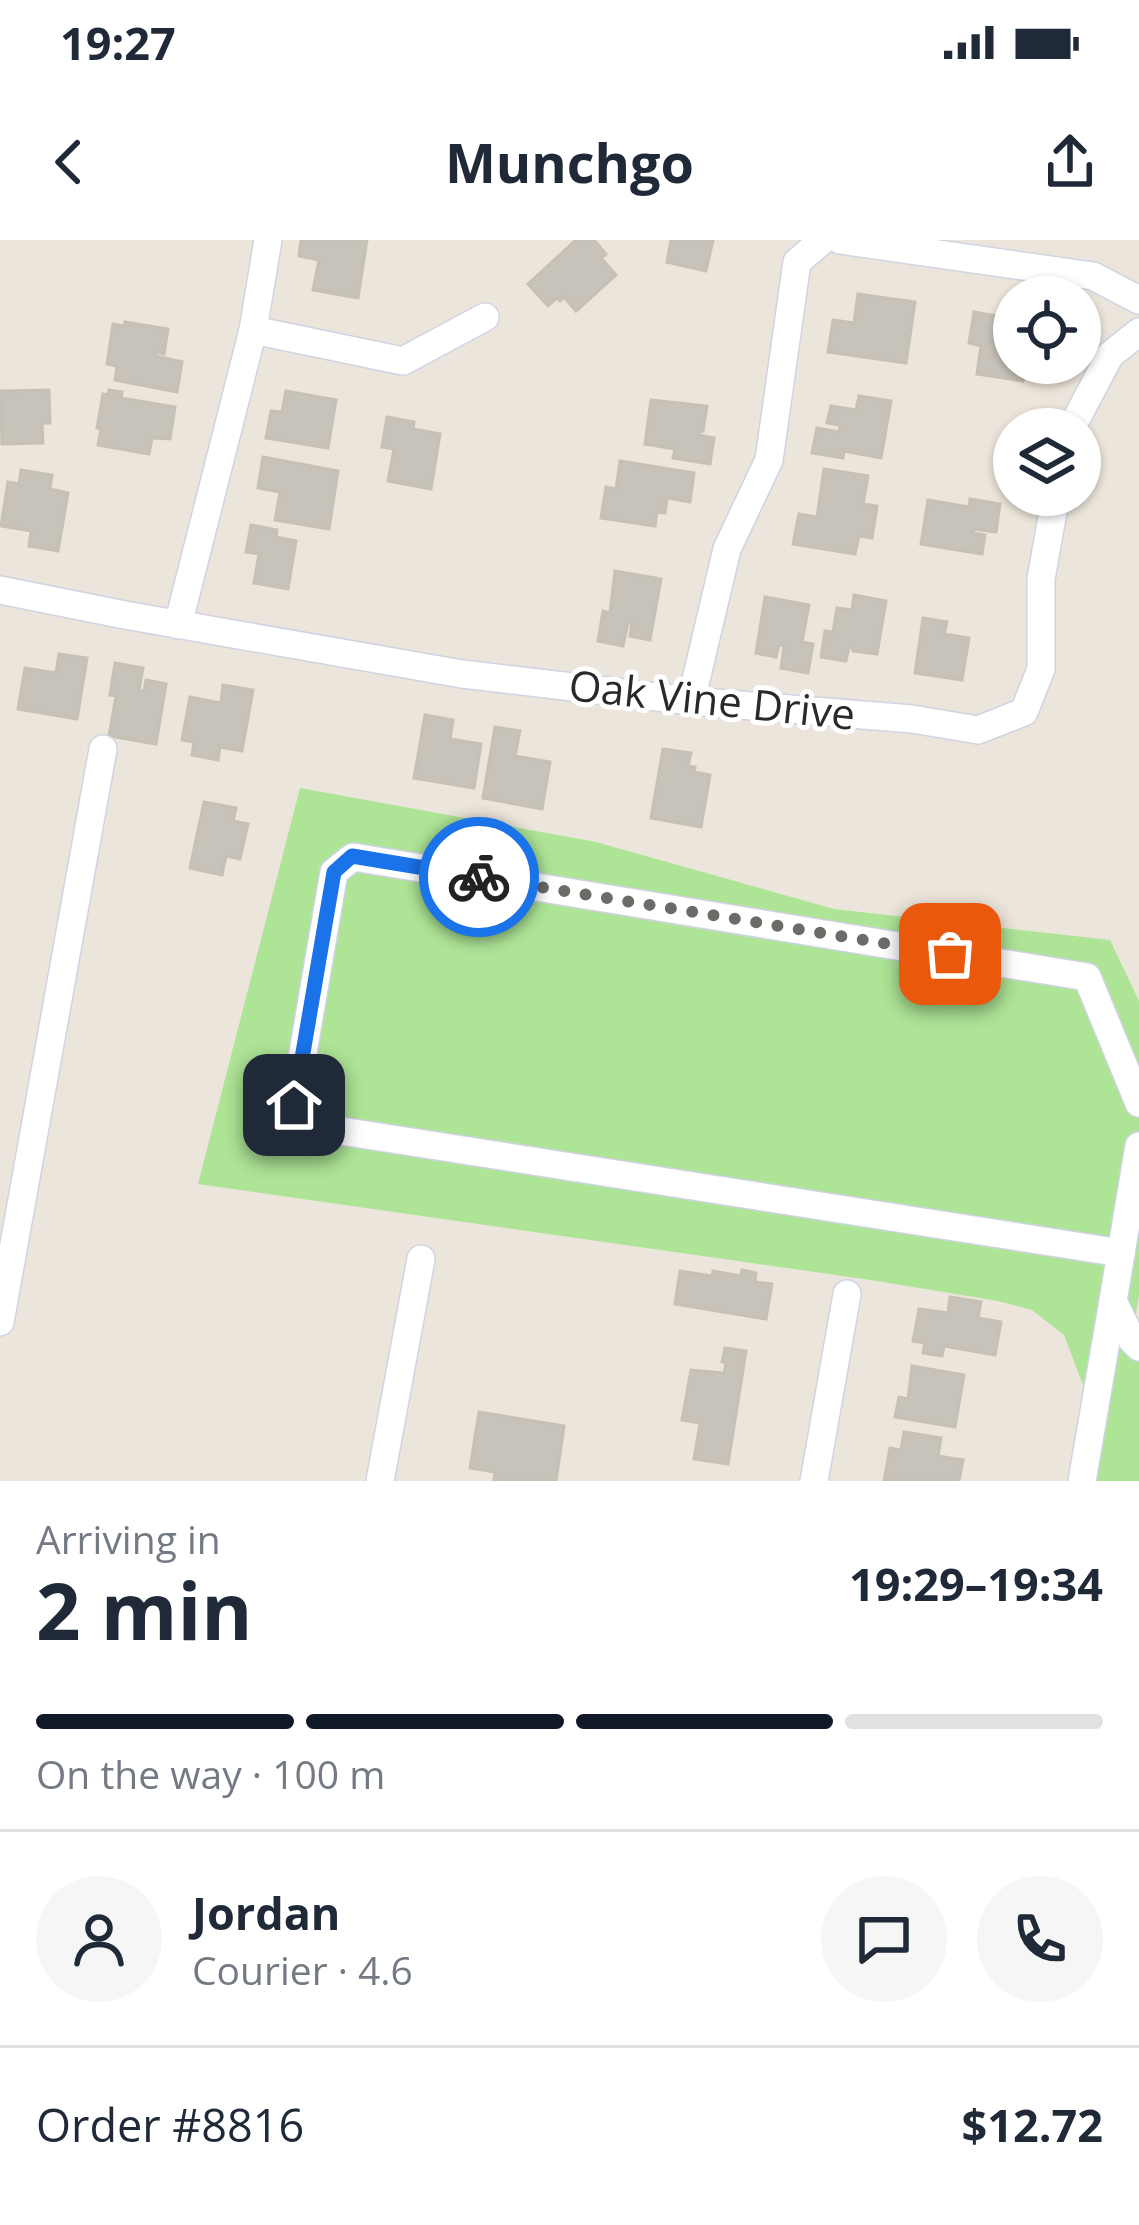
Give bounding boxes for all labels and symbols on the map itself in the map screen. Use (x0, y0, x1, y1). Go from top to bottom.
street label: Oak Vine Drive (566, 655, 858, 742)
courier (419, 817, 539, 937)
pin (899, 903, 1001, 1005)
pin (243, 1054, 345, 1156)

